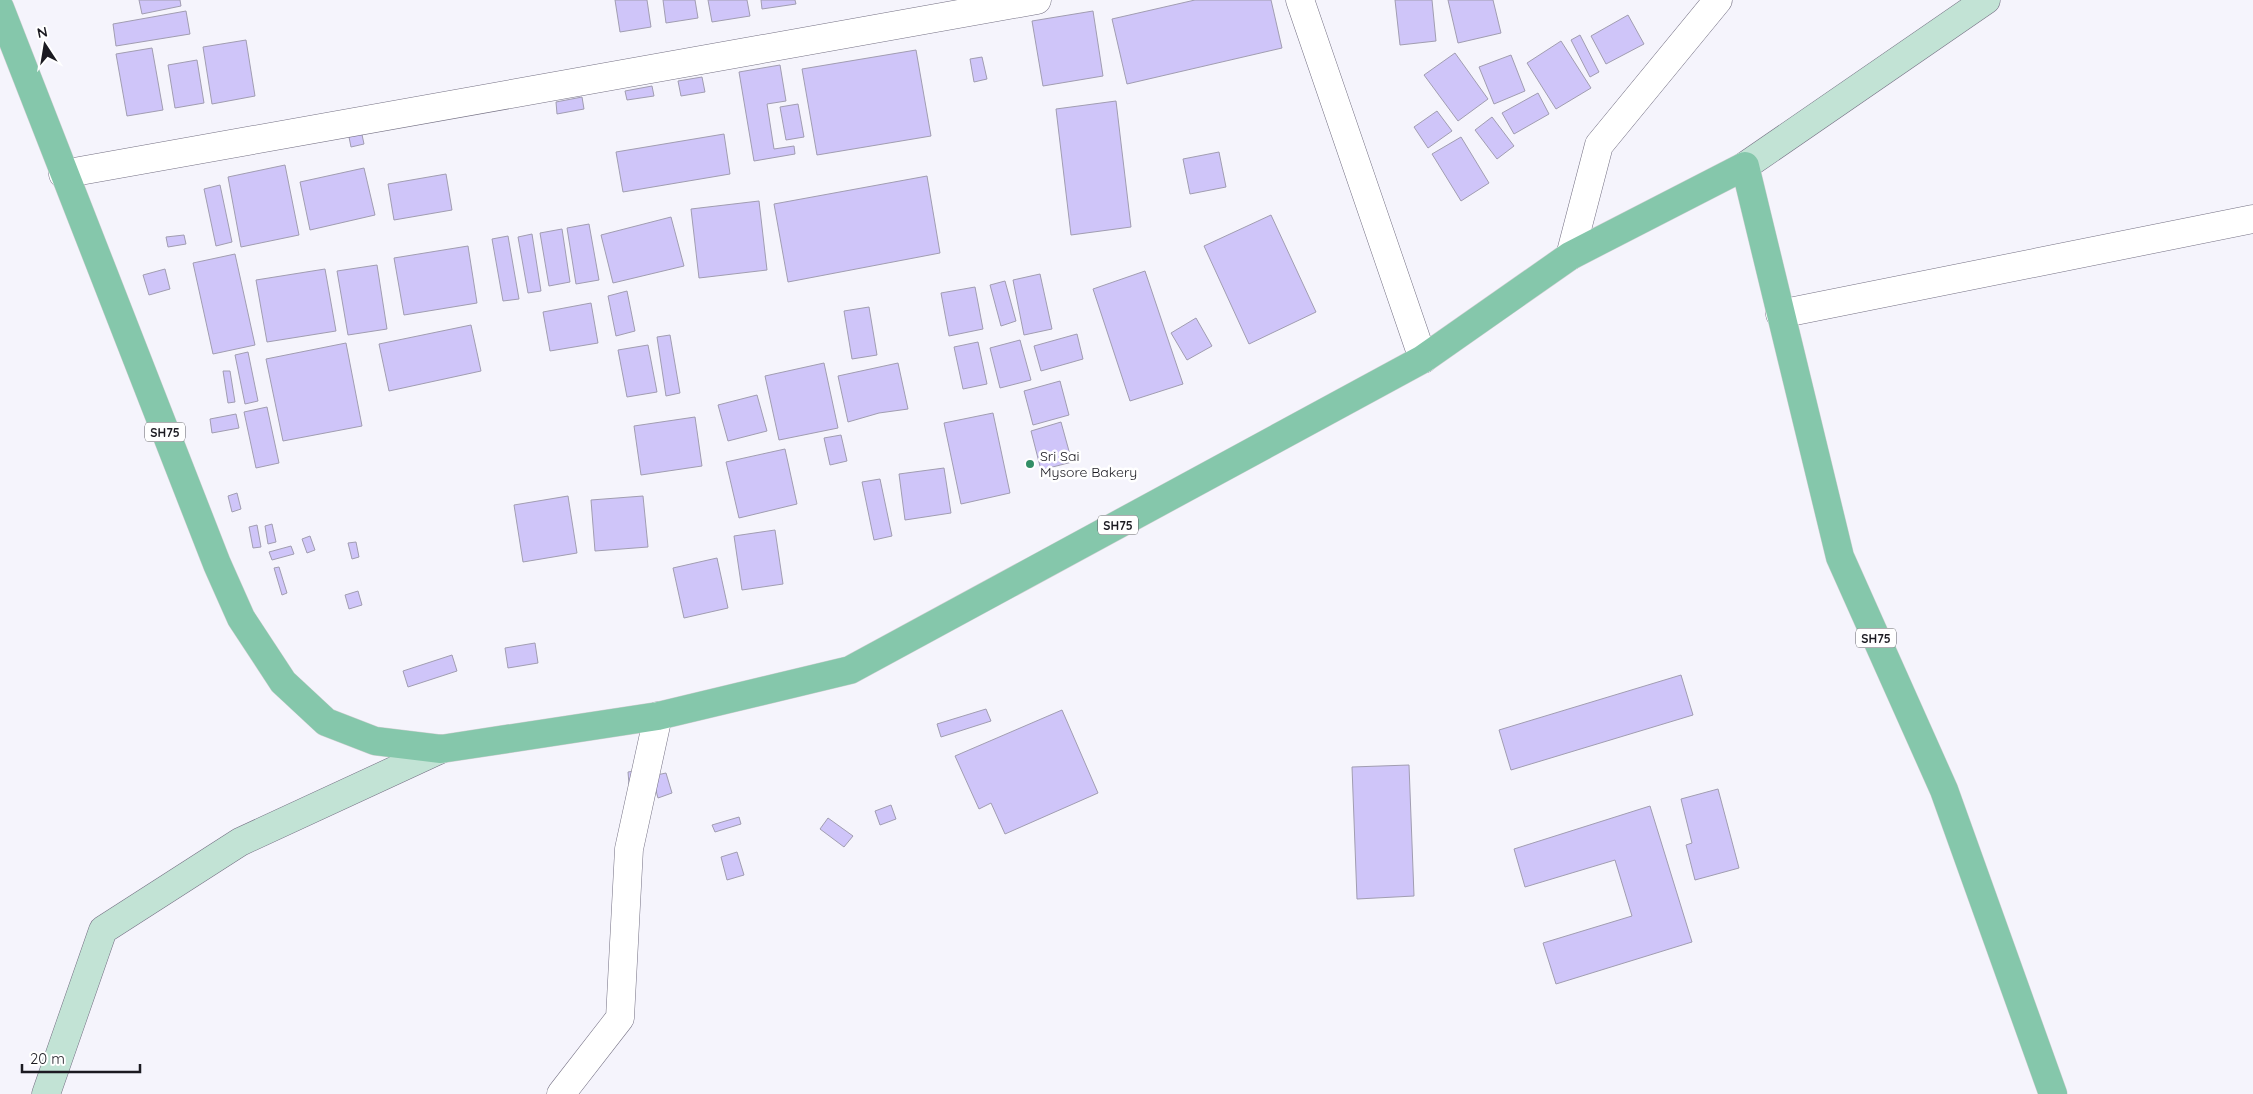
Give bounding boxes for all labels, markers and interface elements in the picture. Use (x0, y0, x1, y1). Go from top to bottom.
north arrow (20, 20, 70, 70)
text: N (35, 22, 49, 42)
road number: SH75 (145, 422, 185, 442)
place label: Sri Sai Mysore Bakery (1040, 447, 1137, 481)
marker: Sri Sai Mysore Bakery (1024, 458, 1036, 470)
road number: SH75 (1098, 516, 1138, 534)
road number: SH75 (1856, 628, 1896, 648)
scale bar (22, 1042, 140, 1074)
text: 20 m (30, 1049, 65, 1068)

